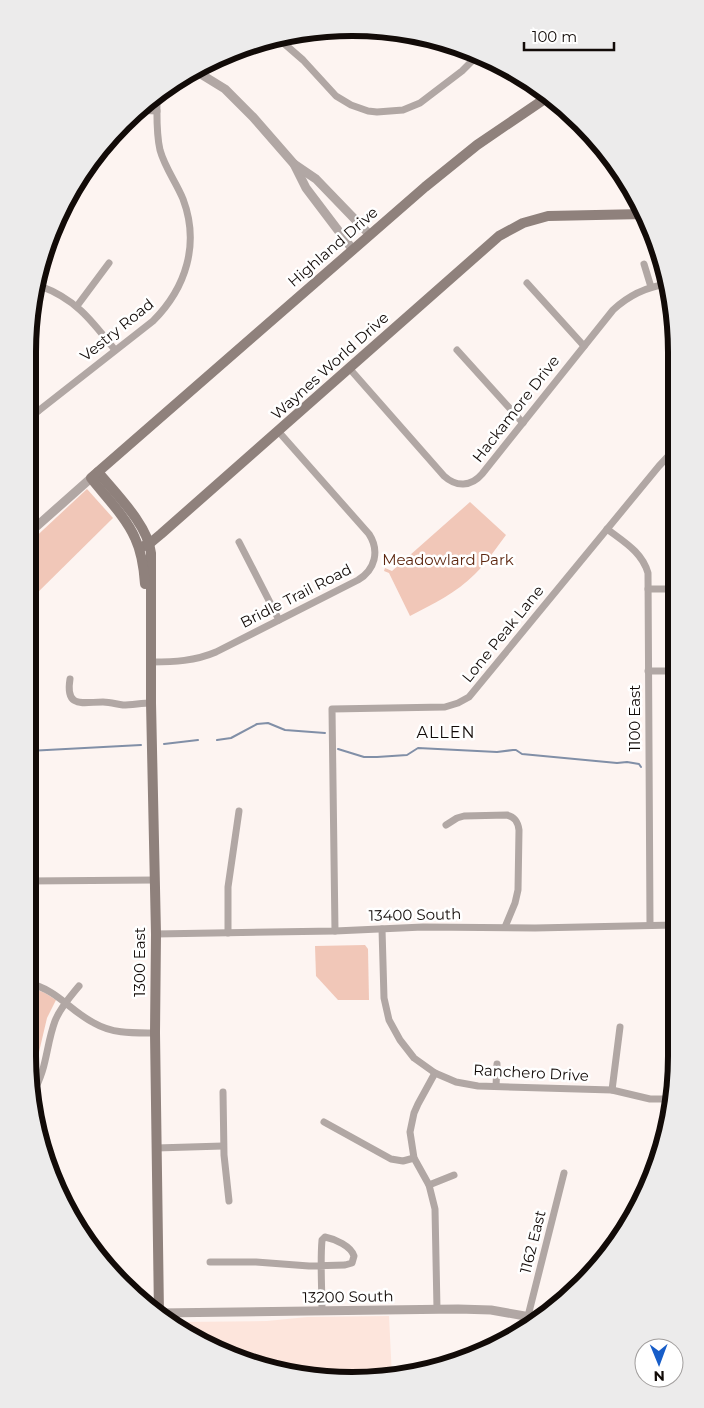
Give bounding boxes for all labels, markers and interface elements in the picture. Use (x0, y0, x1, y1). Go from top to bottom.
scale bar (524, 20, 614, 52)
text: 100 m (532, 27, 577, 46)
street label: Highland Drive (284, 202, 382, 291)
street label: Vestry Road (76, 294, 157, 365)
street label: Waynes World Drive (267, 308, 392, 423)
street label: Hackamore Drive (468, 351, 563, 466)
park label: Meadowlard Park (382, 550, 514, 569)
street label: Bridle Trail Road (237, 559, 355, 632)
street label: Lone Peak Lane (458, 581, 548, 686)
street label: 1100 East (625, 685, 644, 751)
district label: ALLEN (416, 723, 476, 742)
street label: 13400 South (369, 904, 461, 925)
street label: 1300 East (130, 927, 149, 997)
street label: Ranchero Drive (473, 1060, 589, 1085)
street label: 1162 East (515, 1208, 550, 1276)
street label: 13200 South (302, 1286, 394, 1307)
north arrow (634, 1338, 684, 1388)
text: N (653, 1367, 665, 1385)

